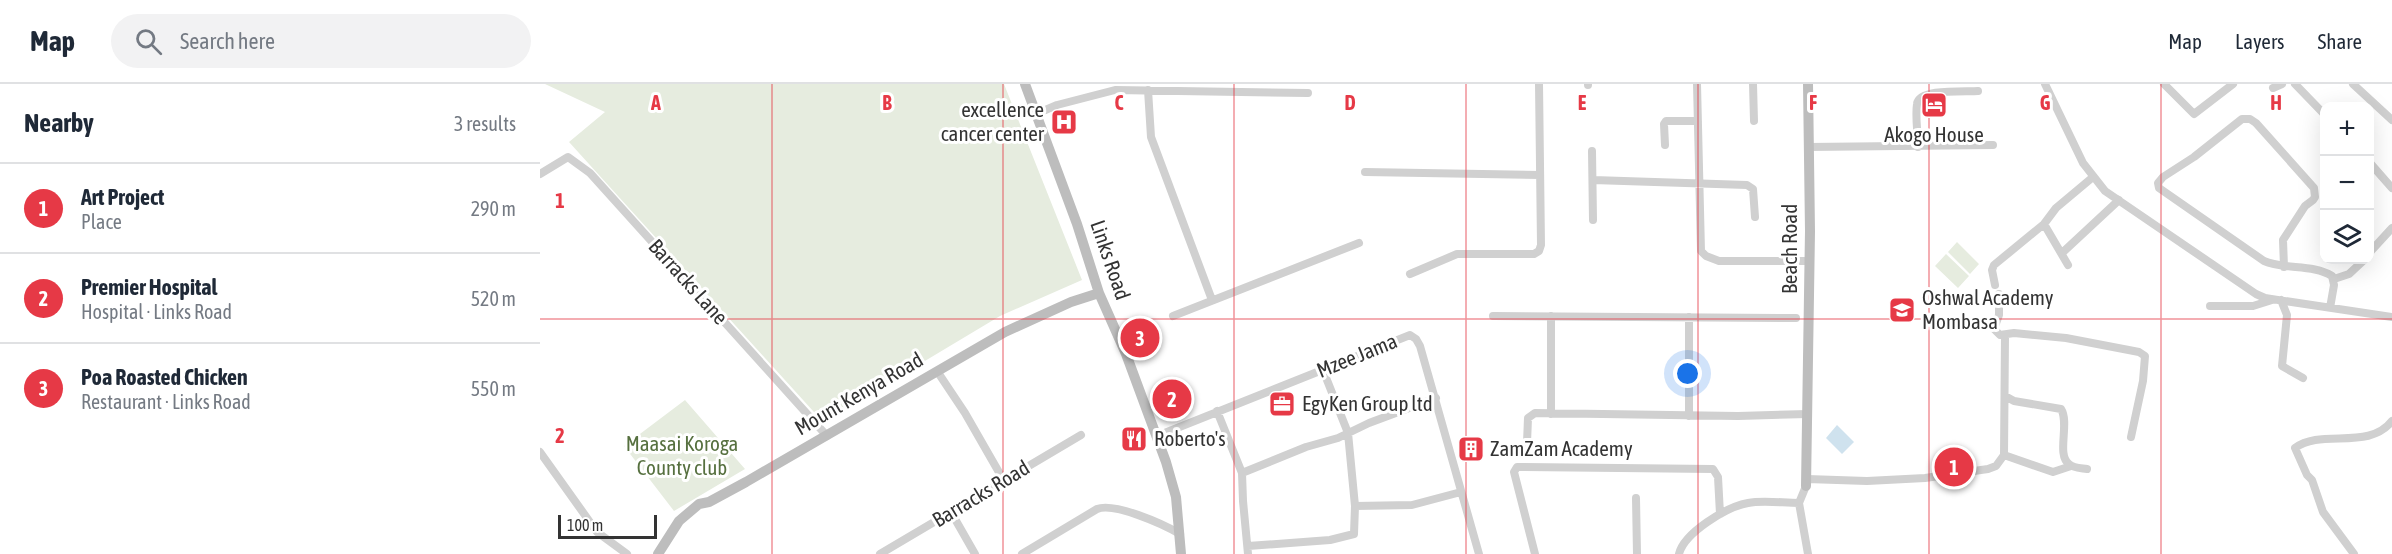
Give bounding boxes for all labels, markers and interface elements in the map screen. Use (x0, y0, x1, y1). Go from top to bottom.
search box (111, 14, 531, 68)
text: Map (30, 25, 75, 57)
icon: search (132, 25, 165, 58)
text: Search here (180, 28, 275, 54)
text: Map (2168, 29, 2202, 53)
text: Layers (2235, 29, 2285, 53)
text: Share (2318, 29, 2362, 53)
hotel icon: Akogo House (1919, 90, 1949, 120)
text: A (650, 91, 661, 114)
text: B (882, 91, 892, 114)
text: C (1115, 91, 1124, 114)
text: D (1344, 91, 1356, 114)
text: E (1578, 91, 1587, 114)
text: F (1809, 91, 1817, 114)
text: G (2040, 91, 2051, 114)
text: H (2270, 91, 2282, 114)
place label: excellence cancer center (941, 97, 1045, 145)
map controls (2320, 102, 2374, 264)
button: + (2320, 102, 2374, 156)
hospital icon: excellence cancer center (1049, 107, 1079, 137)
text: Nearby (24, 108, 94, 138)
text: 3 results (454, 112, 516, 135)
place label: Akogo House (1884, 122, 1984, 146)
button: − (2320, 156, 2374, 210)
text: Art Project (81, 184, 164, 210)
text: 1 (555, 189, 565, 212)
text: 1 (39, 197, 48, 220)
text: 290 m (471, 197, 516, 220)
street label: Beach Road (1777, 204, 1801, 294)
text: Place (81, 210, 122, 233)
button: layers (2320, 210, 2374, 264)
street label: Links Road (1086, 217, 1136, 303)
street label: Barracks Lane (644, 234, 733, 329)
text: Premier Hospital (81, 274, 217, 300)
place label: Oshwal Academy Mombasa (1922, 285, 2054, 333)
text: 2 (39, 287, 48, 310)
text: 520 m (471, 287, 516, 310)
school or university icon: Oshwal Academy Mombasa (1887, 295, 1917, 325)
text: Hospital · Links Road (81, 300, 232, 323)
pin: 3 (1120, 316, 1160, 360)
street label: Mzee Jama (1313, 328, 1400, 382)
street label: Mount Kenya Road (790, 347, 927, 440)
your location (1673, 359, 1702, 388)
text: Poa Roasted Chicken (81, 364, 248, 390)
pin: 2 (1152, 376, 1192, 422)
text: 3 (39, 377, 48, 400)
text: 550 m (471, 377, 516, 400)
office icon: EgyKen Group ltd (1267, 389, 1297, 419)
text: Restaurant · Links Road (81, 390, 251, 413)
place label: EgyKen Group ltd (1302, 391, 1433, 415)
text: 2 (555, 424, 565, 447)
restaurant icon: Roberto's (1119, 424, 1149, 454)
place label: Roberto's (1154, 426, 1226, 450)
park label: Maasai Koroga County club (626, 431, 738, 479)
building icon: ZamZam Academy (1456, 434, 1486, 464)
place label: ZamZam Academy (1490, 436, 1633, 460)
pin: 1 (1934, 444, 1974, 490)
street label: Barracks Road (928, 455, 1033, 531)
scale bar (558, 512, 657, 540)
text: 100 m (567, 516, 603, 534)

